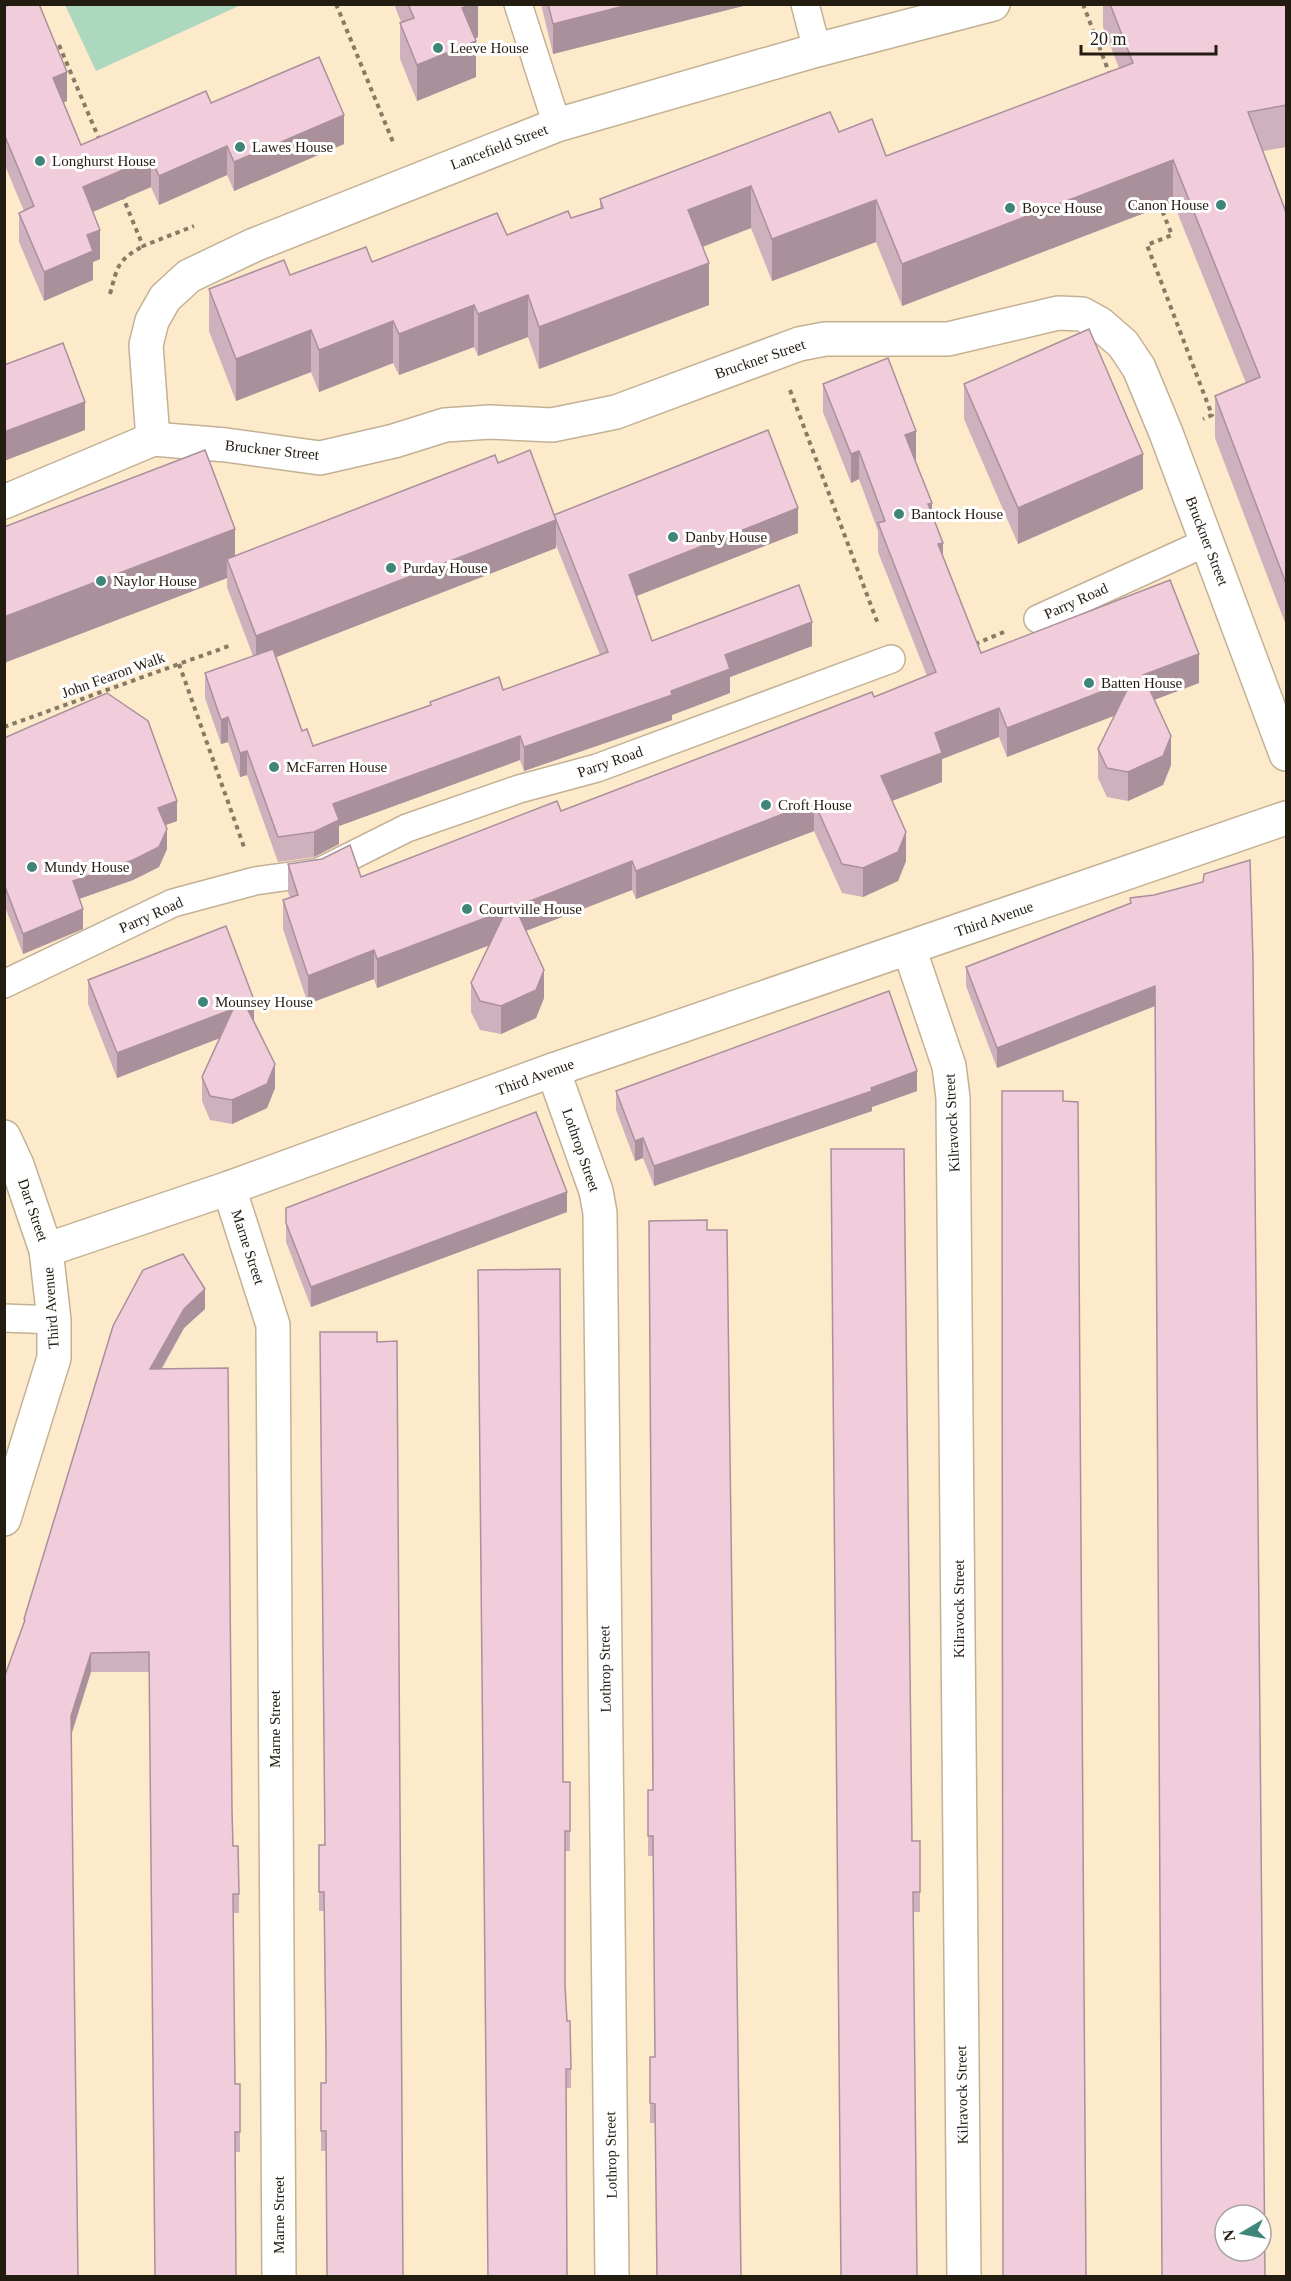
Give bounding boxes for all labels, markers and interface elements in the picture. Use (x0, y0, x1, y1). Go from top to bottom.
scale bar (1081, 18, 1216, 56)
text: 20 m (1090, 29, 1127, 49)
place label: Leeve House (450, 40, 529, 56)
marker: Leeve House (431, 41, 445, 55)
street label: Lancefield Street (448, 121, 551, 173)
place label: Lawes House (252, 139, 334, 155)
marker: Lawes House (233, 140, 247, 154)
place label: Longhurst House (52, 153, 156, 169)
marker: Longhurst House (33, 154, 47, 168)
place label: Canon House (1128, 197, 1209, 213)
marker: Canon House (1214, 198, 1228, 212)
place label: Boyce House (1022, 200, 1103, 216)
marker: Boyce House (1003, 201, 1017, 215)
street label: Bruckner Street (713, 336, 808, 382)
street label: Bruckner Street (224, 437, 321, 463)
street label: Bruckner Street (1183, 494, 1232, 589)
place label: Bantock House (911, 506, 1003, 522)
marker: Bantock House (892, 507, 906, 521)
place label: Danby House (685, 529, 767, 545)
marker: Danby House (666, 530, 680, 544)
place label: Purday House (403, 560, 488, 576)
marker: Purday House (384, 561, 398, 575)
place label: Naylor House (113, 573, 197, 589)
marker: Naylor House (94, 574, 108, 588)
street label: Parry Road (1042, 580, 1111, 622)
street label: John Fearon Walk (59, 649, 167, 701)
place label: Batten House (1101, 675, 1183, 691)
marker: Batten House (1082, 676, 1096, 690)
street label: Parry Road (575, 743, 645, 781)
place label: McFarren House (286, 759, 388, 775)
marker: McFarren House (267, 760, 281, 774)
place label: Croft House (778, 797, 852, 813)
marker: Croft House (759, 798, 773, 812)
place label: Mundy House (44, 859, 130, 875)
marker: Mundy House (25, 860, 39, 874)
street label: Parry Road (117, 894, 186, 936)
street label: Third Avenue (953, 898, 1036, 940)
place label: Courtville House (479, 901, 582, 917)
marker: Courtville House (460, 902, 474, 916)
place label: Mounsey House (215, 994, 313, 1010)
marker: Mounsey House (196, 995, 210, 1009)
street label: Third Avenue (494, 1055, 576, 1099)
street label: Kilravock Street (941, 1072, 963, 1173)
street label: Lothrop Street (559, 1106, 603, 1195)
street label: Dart Street (15, 1176, 51, 1244)
street label: Marne Street (228, 1207, 268, 1287)
street label: Third Avenue (40, 1266, 62, 1349)
street label: Kilravock Street (951, 1559, 967, 1658)
street label: Lothrop Street (596, 1625, 614, 1713)
street label: Marne Street (267, 1689, 283, 1768)
street label: Kilravock Street (953, 2045, 971, 2144)
street label: Lothrop Street (602, 2111, 620, 2199)
street label: Marne Street (271, 2175, 287, 2254)
north arrow (1213, 2203, 1273, 2263)
text: N (1219, 2228, 1238, 2243)

